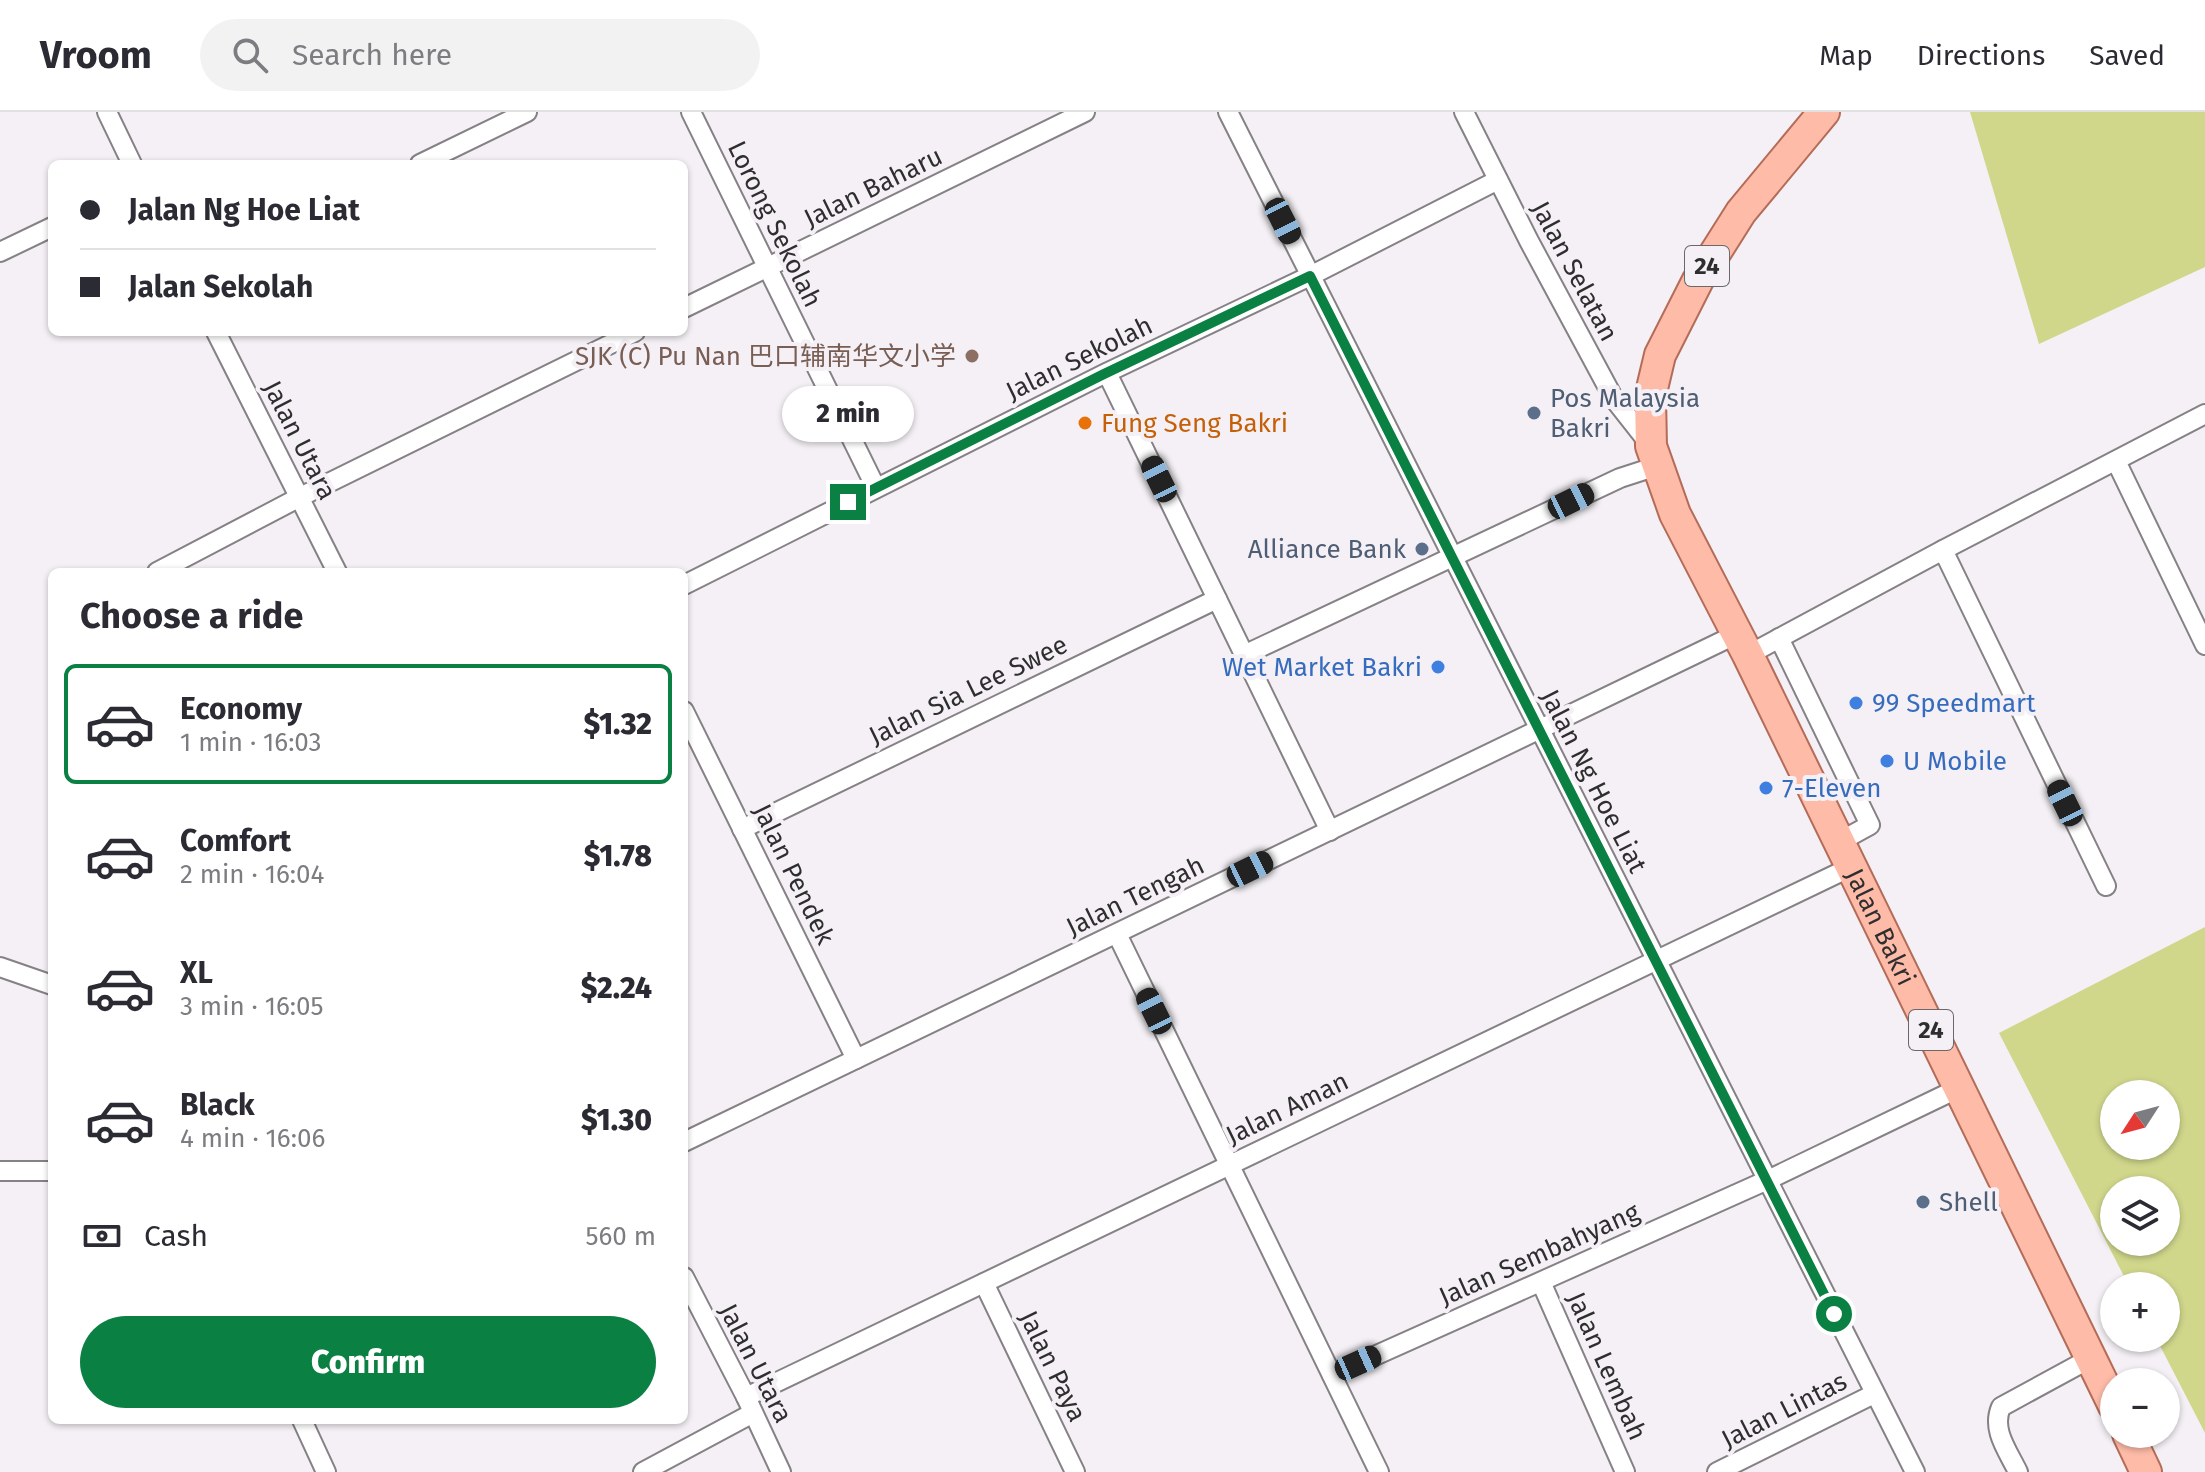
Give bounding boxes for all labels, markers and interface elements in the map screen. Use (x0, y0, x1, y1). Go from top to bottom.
search box (200, 19, 760, 91)
text: Vroom (40, 32, 152, 78)
icon: search (228, 33, 272, 77)
text: Search here (292, 37, 452, 73)
text: Map (1819, 39, 1873, 72)
text: Directions (1917, 39, 2045, 72)
text: Saved (2089, 39, 2165, 72)
street label: Lorong Sekolah (721, 136, 828, 312)
street label: Jalan Baharu (799, 141, 947, 234)
text: Jalan Ng Hoe Liat (128, 192, 360, 228)
car (1261, 194, 1305, 248)
street label: Jalan Selatan (1525, 196, 1624, 347)
road number: 24 (1685, 246, 1729, 286)
text: Jalan Sekolah (128, 269, 313, 305)
street label: Jalan Sekolah (1001, 310, 1157, 407)
place label: SJK (C) Pu Nan 巴口辅南华文小学 (575, 341, 956, 372)
marker: SJK (C) Pu Nan 巴口辅南华文小学 (963, 347, 981, 365)
street label: Jalan Utara (256, 376, 343, 505)
place label: Pos Malaysia Bakri (1550, 383, 1700, 444)
callout: 2 min (782, 386, 914, 442)
text: 2 min (816, 398, 880, 429)
marker: Pos Malaysia Bakri (1525, 404, 1543, 422)
place label: Fung Seng Bakri (1101, 408, 1288, 439)
marker: Fung Seng Bakri (1076, 414, 1094, 432)
car (1138, 452, 1180, 506)
car (1544, 480, 1598, 522)
route end (830, 484, 866, 520)
place label: Alliance Bank (1248, 534, 1407, 565)
marker: Alliance Bank (1413, 540, 1431, 558)
text: Choose a ride (80, 594, 303, 638)
street label: Jalan Sia Lee Swee (864, 629, 1072, 752)
place label: Wet Market Bakri (1222, 652, 1422, 683)
marker: Wet Market Bakri (1429, 658, 1447, 676)
street label: Jalan Ng Hoe Liat (1534, 684, 1653, 879)
icon: car (84, 688, 156, 760)
place label: 99 Speedmart (1872, 688, 2036, 719)
text: Economy (180, 691, 302, 727)
marker: 99 Speedmart (1847, 694, 1865, 712)
text: $1.32 (583, 706, 652, 742)
text: 1 min · 16:03 (180, 727, 322, 758)
place label: U Mobile (1903, 746, 2007, 777)
marker: U Mobile (1878, 752, 1896, 770)
place label: 7-Eleven (1782, 773, 1881, 804)
car (2044, 776, 2086, 830)
marker: 7-Eleven (1757, 779, 1775, 797)
street label: Jalan Pendek (746, 799, 841, 950)
icon: car (84, 820, 156, 892)
text: Comfort (180, 823, 291, 859)
text: $1.78 (584, 838, 652, 874)
car (1223, 848, 1277, 890)
street label: Jalan Tengah (1061, 850, 1209, 943)
text: 2 min · 16:04 (180, 859, 324, 890)
street label: Jalan Bakri (1838, 864, 1922, 991)
icon: car (84, 952, 156, 1024)
text: XL (180, 955, 213, 991)
text: $2.24 (581, 970, 652, 1006)
car (1133, 984, 1175, 1038)
text: 3 min · 16:05 (180, 991, 324, 1022)
road number: 24 (1909, 1010, 1953, 1050)
street label: Jalan Aman (1221, 1066, 1353, 1151)
north arrow (2100, 1080, 2180, 1160)
map controls (2100, 1080, 2180, 1448)
icon: car (84, 1084, 156, 1156)
text: Black (180, 1087, 255, 1123)
text: $1.30 (581, 1102, 652, 1138)
text: 4 min · 16:06 (180, 1123, 325, 1154)
button: layers (2100, 1176, 2180, 1256)
place label: Shell (1939, 1187, 1998, 1218)
marker: Shell (1914, 1193, 1932, 1211)
street label: Jalan Sembahyang (1434, 1196, 1645, 1313)
icon: cash (80, 1214, 124, 1258)
text: Cash (144, 1218, 208, 1254)
text: 560 m (585, 1221, 656, 1252)
button: + (2100, 1272, 2180, 1352)
street label: Jalan Lembah (1560, 1287, 1653, 1445)
route start (1816, 1296, 1852, 1332)
street label: Jalan Utara (712, 1299, 799, 1428)
street label: Jalan Paya (1012, 1306, 1093, 1427)
button: Confirm (80, 1316, 656, 1408)
car (1331, 1342, 1385, 1384)
street label: Jalan Lintas (1716, 1366, 1852, 1455)
button: − (2100, 1368, 2180, 1448)

